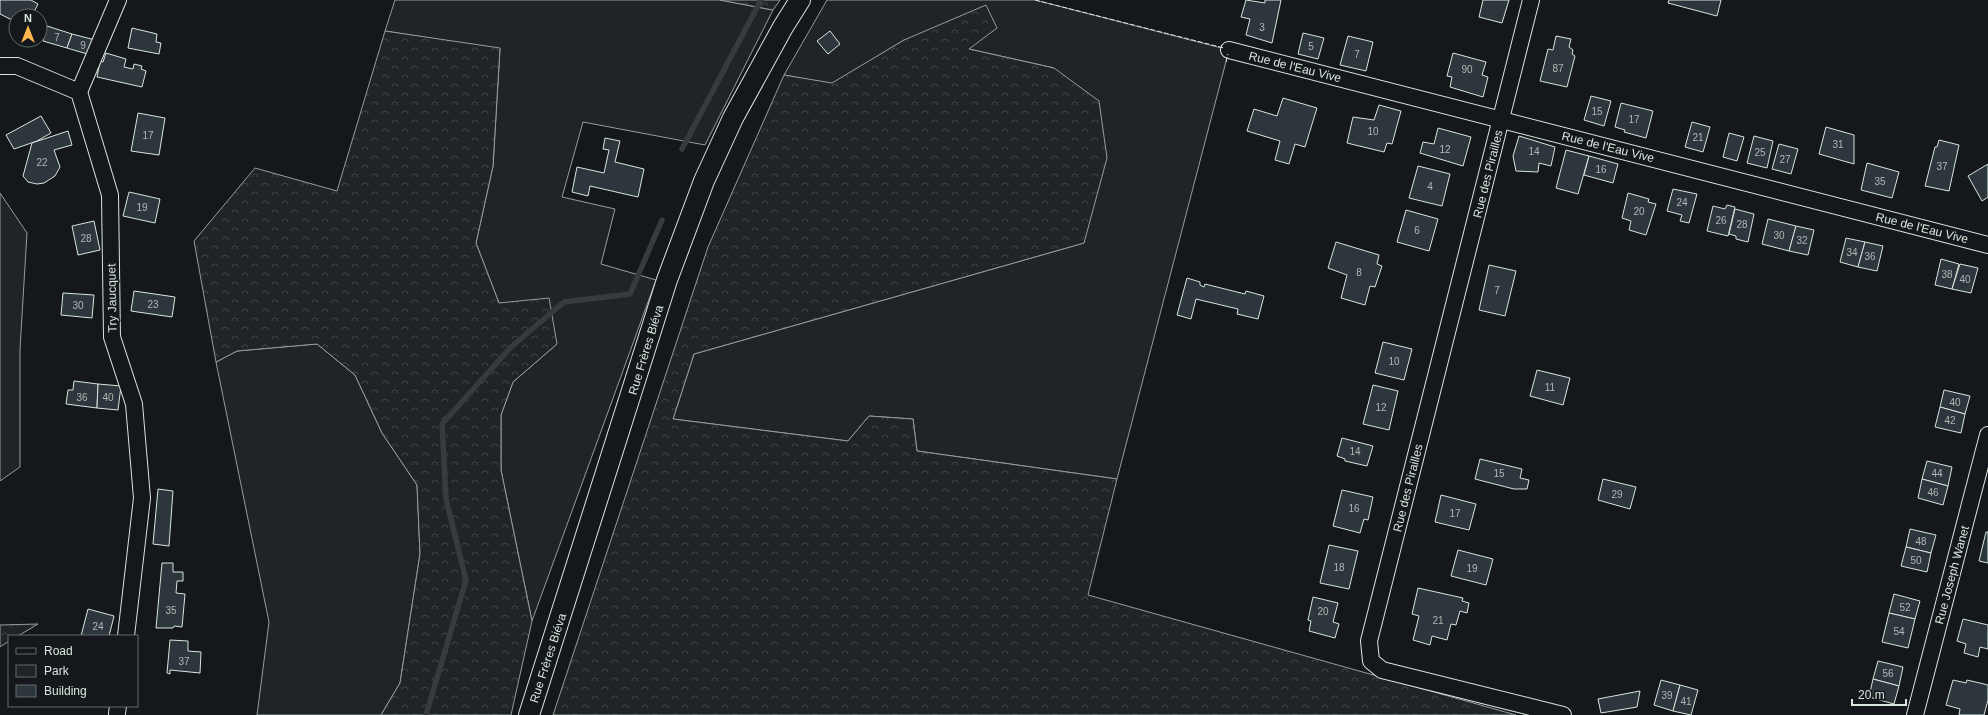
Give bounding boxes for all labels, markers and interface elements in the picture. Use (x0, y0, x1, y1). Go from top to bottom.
north arrow (8, 8, 48, 48)
text: N (24, 12, 32, 24)
house number: 3 (1259, 22, 1265, 33)
house number: 7 (54, 32, 60, 43)
house number: 9 (80, 40, 86, 51)
house number: 5 (1308, 41, 1314, 52)
street label: Rue de l'Eau Vive (1247, 49, 1343, 85)
house number: 7 (1354, 49, 1360, 60)
house number: 87 (1552, 63, 1564, 74)
house number: 90 (1461, 64, 1473, 75)
house number: 15 (1591, 106, 1603, 117)
house number: 17 (1628, 114, 1640, 125)
house number: 10 (1367, 126, 1379, 137)
street label: Rue des Pirailles (1470, 129, 1506, 219)
street label: Rue de l'Eau Vive (1560, 129, 1656, 165)
house number: 17 (142, 130, 154, 141)
house number: 21 (1692, 132, 1704, 143)
house number: 31 (1832, 139, 1844, 150)
house number: 12 (1439, 144, 1451, 155)
house number: 14 (1528, 146, 1540, 157)
house number: 25 (1754, 147, 1766, 158)
house number: 27 (1779, 154, 1791, 165)
house number: 22 (36, 157, 48, 168)
house number: 37 (1936, 161, 1948, 172)
house number: 16 (1595, 164, 1607, 175)
house number: 35 (1874, 176, 1886, 187)
house number: 4 (1427, 181, 1433, 192)
house number: 24 (1676, 197, 1688, 208)
house number: 19 (136, 202, 148, 213)
house number: 20 (1633, 206, 1645, 217)
street label: Rue de l'Eau Vive (1874, 210, 1970, 246)
house number: 26 (1715, 215, 1727, 226)
house number: 28 (1736, 219, 1748, 230)
house number: 6 (1414, 225, 1420, 236)
house number: 30 (1773, 230, 1785, 241)
house number: 28 (80, 233, 92, 244)
house number: 32 (1796, 235, 1808, 246)
house number: 34 (1846, 247, 1858, 258)
house number: 36 (1864, 251, 1876, 262)
street label: Try Jaucquet (104, 263, 120, 333)
house number: 8 (1356, 267, 1362, 278)
house number: 38 (1941, 269, 1953, 280)
house number: 40 (1959, 274, 1971, 285)
house number: 7 (1494, 285, 1500, 296)
house number: 23 (147, 299, 159, 310)
house number: 30 (72, 300, 84, 311)
street label: Rue Frères Biéva (626, 303, 666, 397)
house number: 10 (1388, 356, 1400, 367)
house number: 11 (1545, 382, 1556, 393)
house number: 36 (76, 392, 88, 403)
house number: 40 (102, 392, 114, 403)
house number: 40 (1949, 397, 1961, 408)
house number: 12 (1375, 402, 1387, 413)
house number: 42 (1944, 415, 1956, 426)
street label: Rue des Pirailles (1390, 443, 1426, 533)
house number: 14 (1349, 446, 1361, 457)
house number: 15 (1493, 468, 1505, 479)
house number: 44 (1931, 468, 1943, 479)
house number: 46 (1927, 487, 1939, 498)
house number: 29 (1611, 489, 1623, 500)
house number: 16 (1348, 503, 1360, 514)
house number: 17 (1449, 508, 1461, 519)
street label: Rue Joseph Wanet (1932, 523, 1972, 626)
house number: 48 (1915, 536, 1927, 547)
house number: 50 (1910, 555, 1922, 566)
house number: 18 (1333, 562, 1345, 573)
house number: 19 (1466, 563, 1478, 574)
house number: 52 (1899, 602, 1911, 613)
house number: 35 (165, 605, 177, 616)
house number: 20 (1317, 606, 1329, 617)
street label: Rue Frères Biéva (527, 611, 569, 705)
house number: 21 (1432, 615, 1444, 626)
house number: 24 (92, 621, 104, 632)
house number: 54 (1893, 626, 1905, 637)
legend (8, 635, 138, 707)
text: Road (44, 644, 73, 658)
house number: 37 (178, 656, 190, 667)
text: Park (44, 664, 70, 678)
house number: 56 (1882, 668, 1894, 679)
scale bar (1852, 681, 1906, 707)
text: Building (44, 684, 87, 698)
text: 20 m (1858, 688, 1885, 702)
house number: 39 (1661, 690, 1673, 701)
house number: 41 (1680, 696, 1692, 707)

